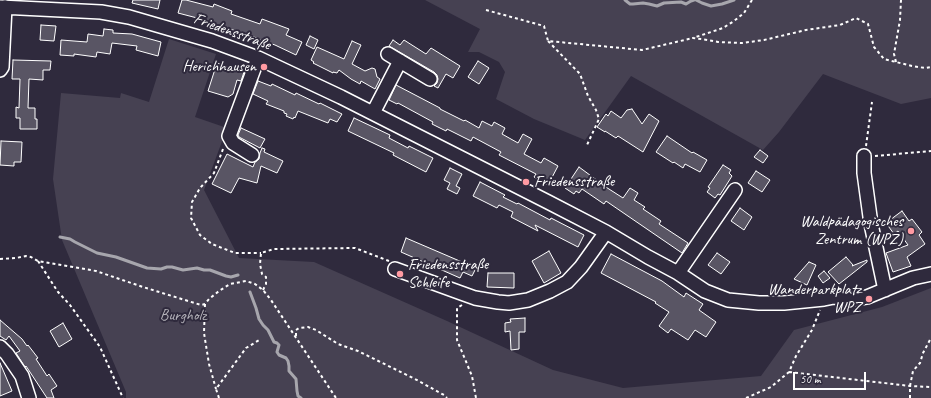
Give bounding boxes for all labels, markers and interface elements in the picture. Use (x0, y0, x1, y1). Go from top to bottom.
street label: Friedensstraße (191, 9, 273, 55)
place label: Herichhausen (182, 57, 256, 77)
marker: Herichhausen (259, 62, 269, 72)
place label: Friedensstraße (534, 172, 614, 192)
marker: Friedensstraße (521, 177, 531, 187)
place label: Waldpädagogisches Zentrum (WPZ) (800, 212, 903, 250)
marker: Waldpädagogisches Zentrum (WPZ) (906, 226, 916, 236)
place label: Friedensstraße Schleife (408, 255, 488, 293)
marker: Friedensstraße Schleife (395, 269, 405, 279)
place label: Wanderparkplatz WPZ (768, 280, 861, 318)
marker: Wanderparkplatz WPZ (864, 294, 874, 304)
park label: Burgholz (160, 306, 206, 326)
scale bar (795, 364, 868, 390)
text: 50 m (800, 371, 820, 387)

